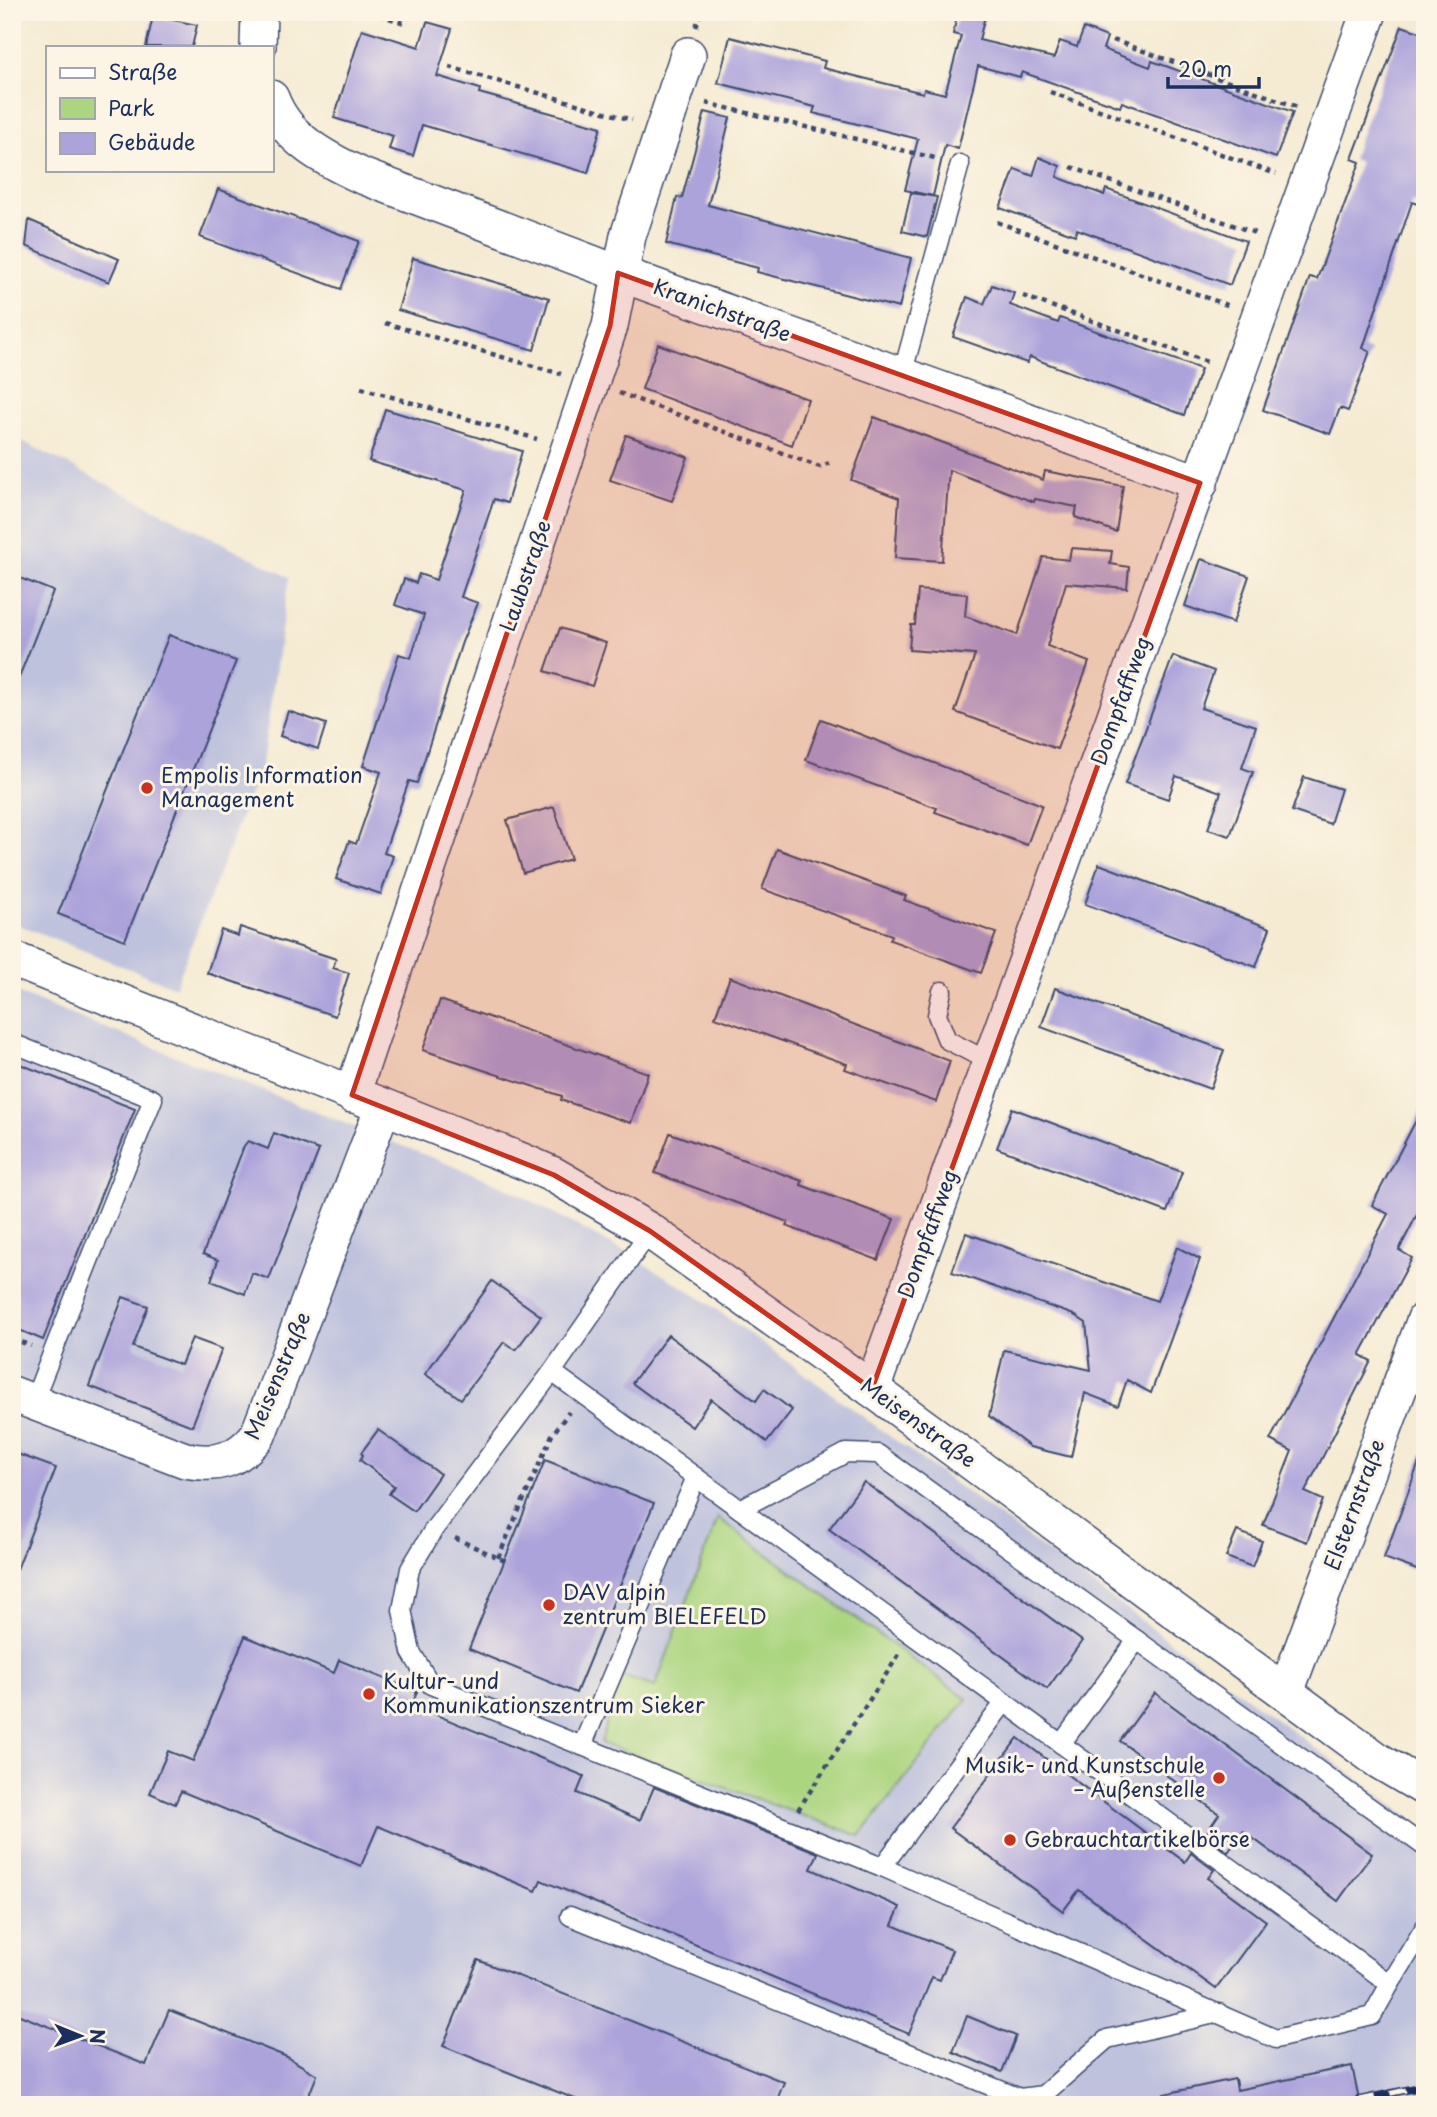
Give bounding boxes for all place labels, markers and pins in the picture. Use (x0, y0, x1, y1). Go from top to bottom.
place label: Empolis Information Management (161, 758, 363, 814)
marker: Empolis Information Management (139, 780, 155, 796)
place label: DAV alpin zentrum BIELEFELD (563, 1575, 767, 1631)
marker: DAV alpin zentrum BIELEFELD (541, 1597, 557, 1613)
place label: Kultur- und Kommunikationszentrum Sieker (383, 1664, 705, 1720)
marker: Kultur- und Kommunikationszentrum Sieker (361, 1686, 377, 1702)
place label: Musik- und Kunstschule – Außenstelle (965, 1748, 1205, 1804)
marker: Musik- und Kunstschule – Außenstelle (1211, 1770, 1227, 1786)
place label: Gebrauchtartikelbörse (1024, 1822, 1250, 1854)
marker: Gebrauchtartikelbörse (1002, 1832, 1018, 1848)

